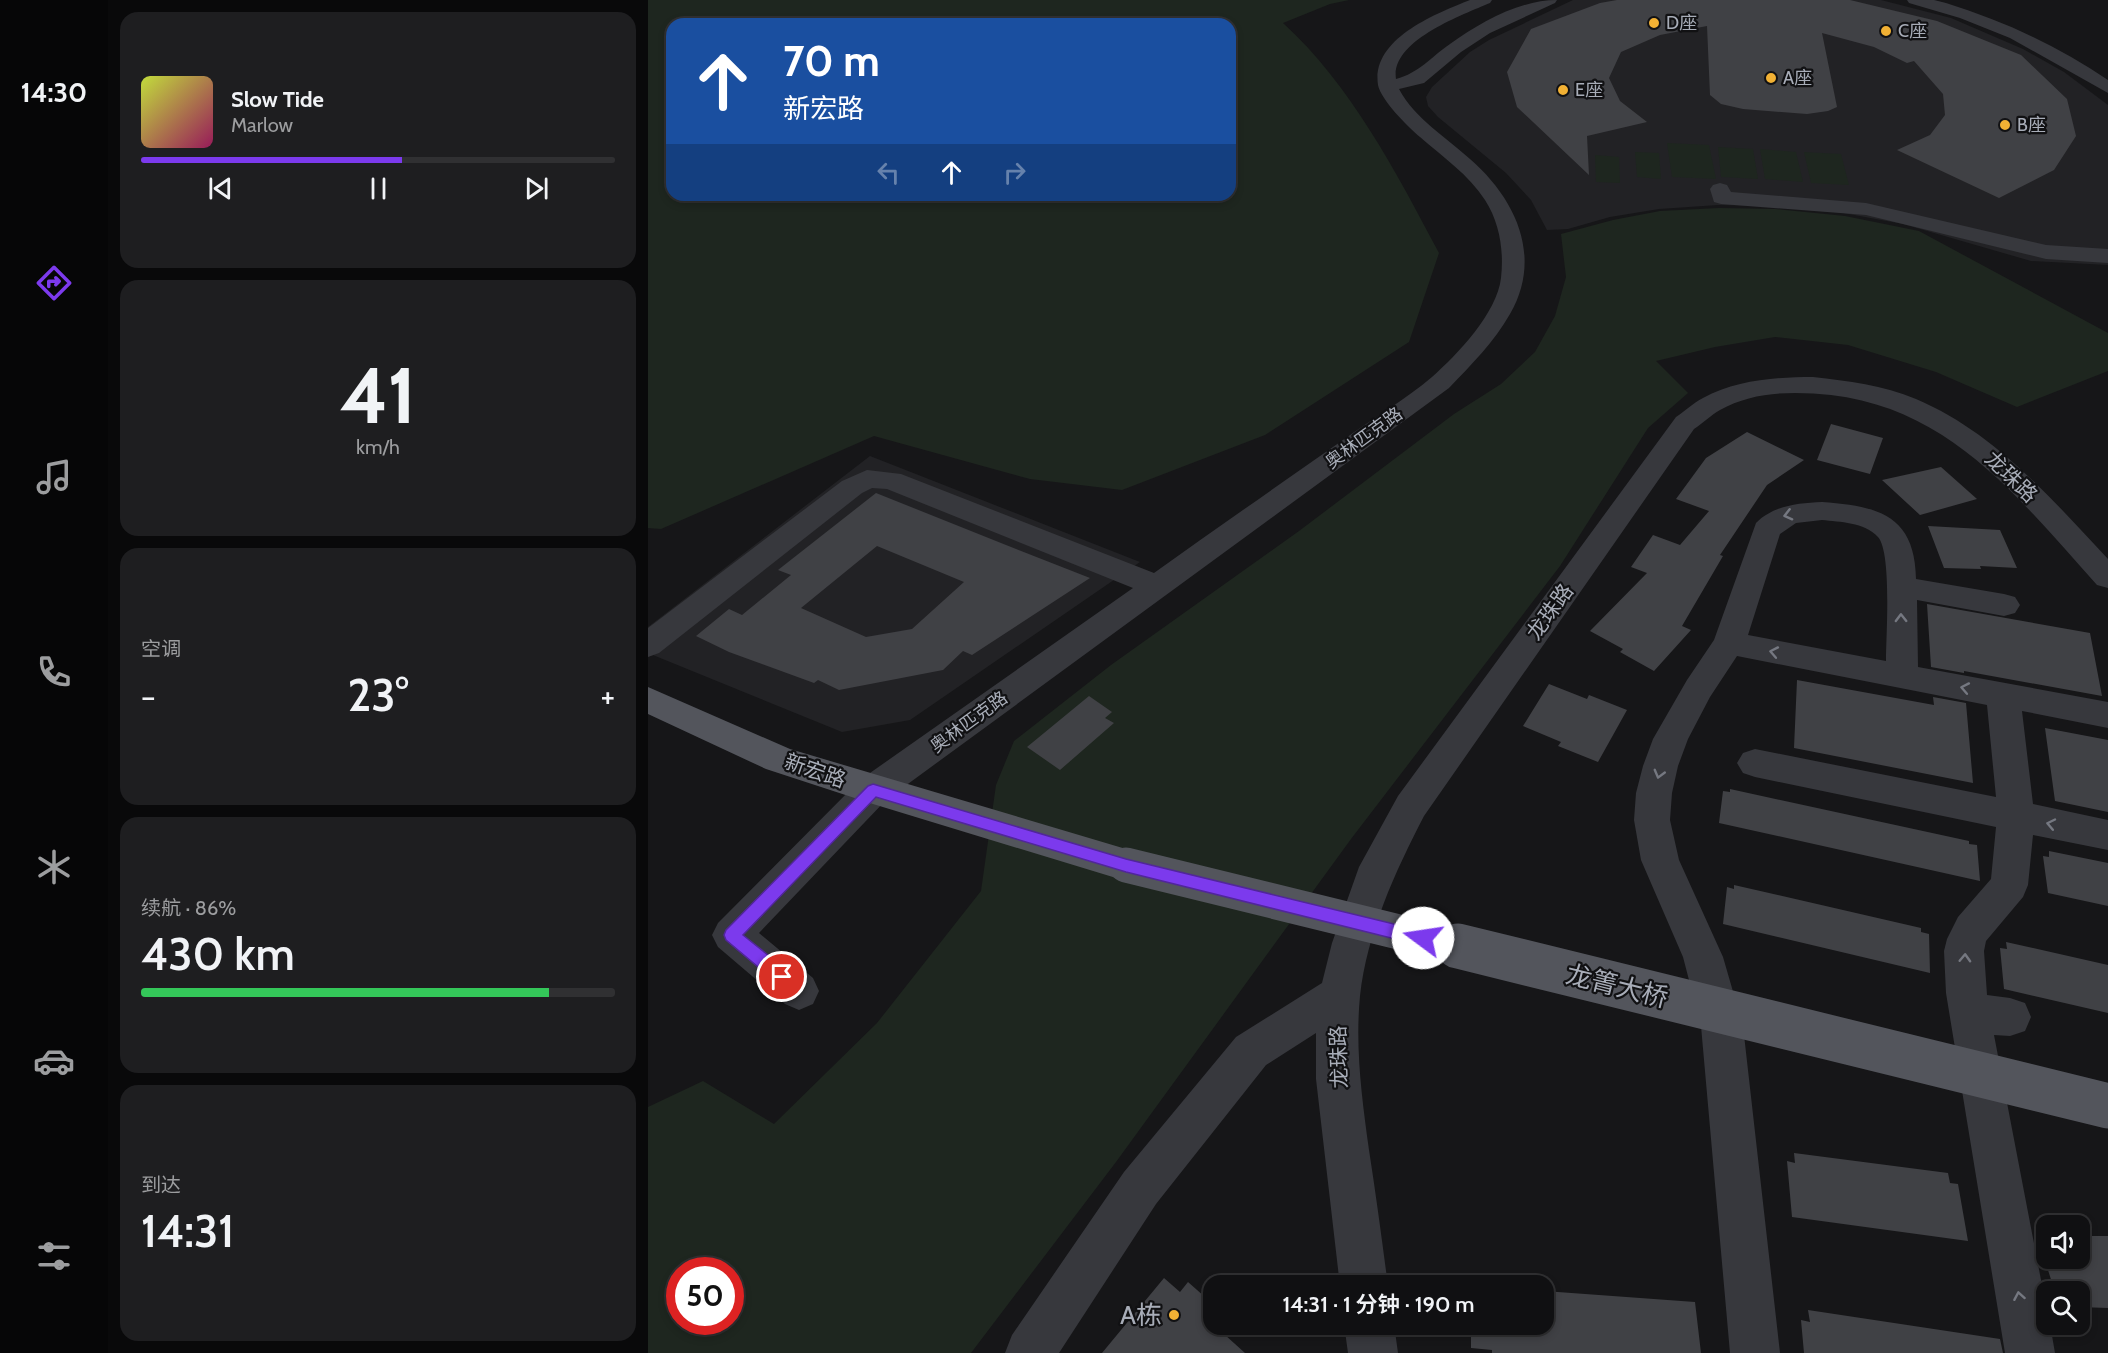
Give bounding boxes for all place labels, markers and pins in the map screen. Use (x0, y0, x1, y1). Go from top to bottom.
place label: D座 (1666, 12, 1697, 34)
marker: D座 (1647, 16, 1661, 30)
place label: C座 (1898, 20, 1927, 42)
marker: C座 (1879, 24, 1893, 38)
place label: A座 (1783, 67, 1812, 89)
marker: A座 (1764, 71, 1778, 85)
place label: E座 (1575, 79, 1603, 101)
marker: E座 (1556, 83, 1570, 97)
place label: B座 (2017, 114, 2046, 136)
marker: B座 (1998, 118, 2012, 132)
pin (756, 951, 807, 1002)
place label: A栋 (1120, 1299, 1162, 1331)
marker: A栋 (1167, 1308, 1181, 1322)

